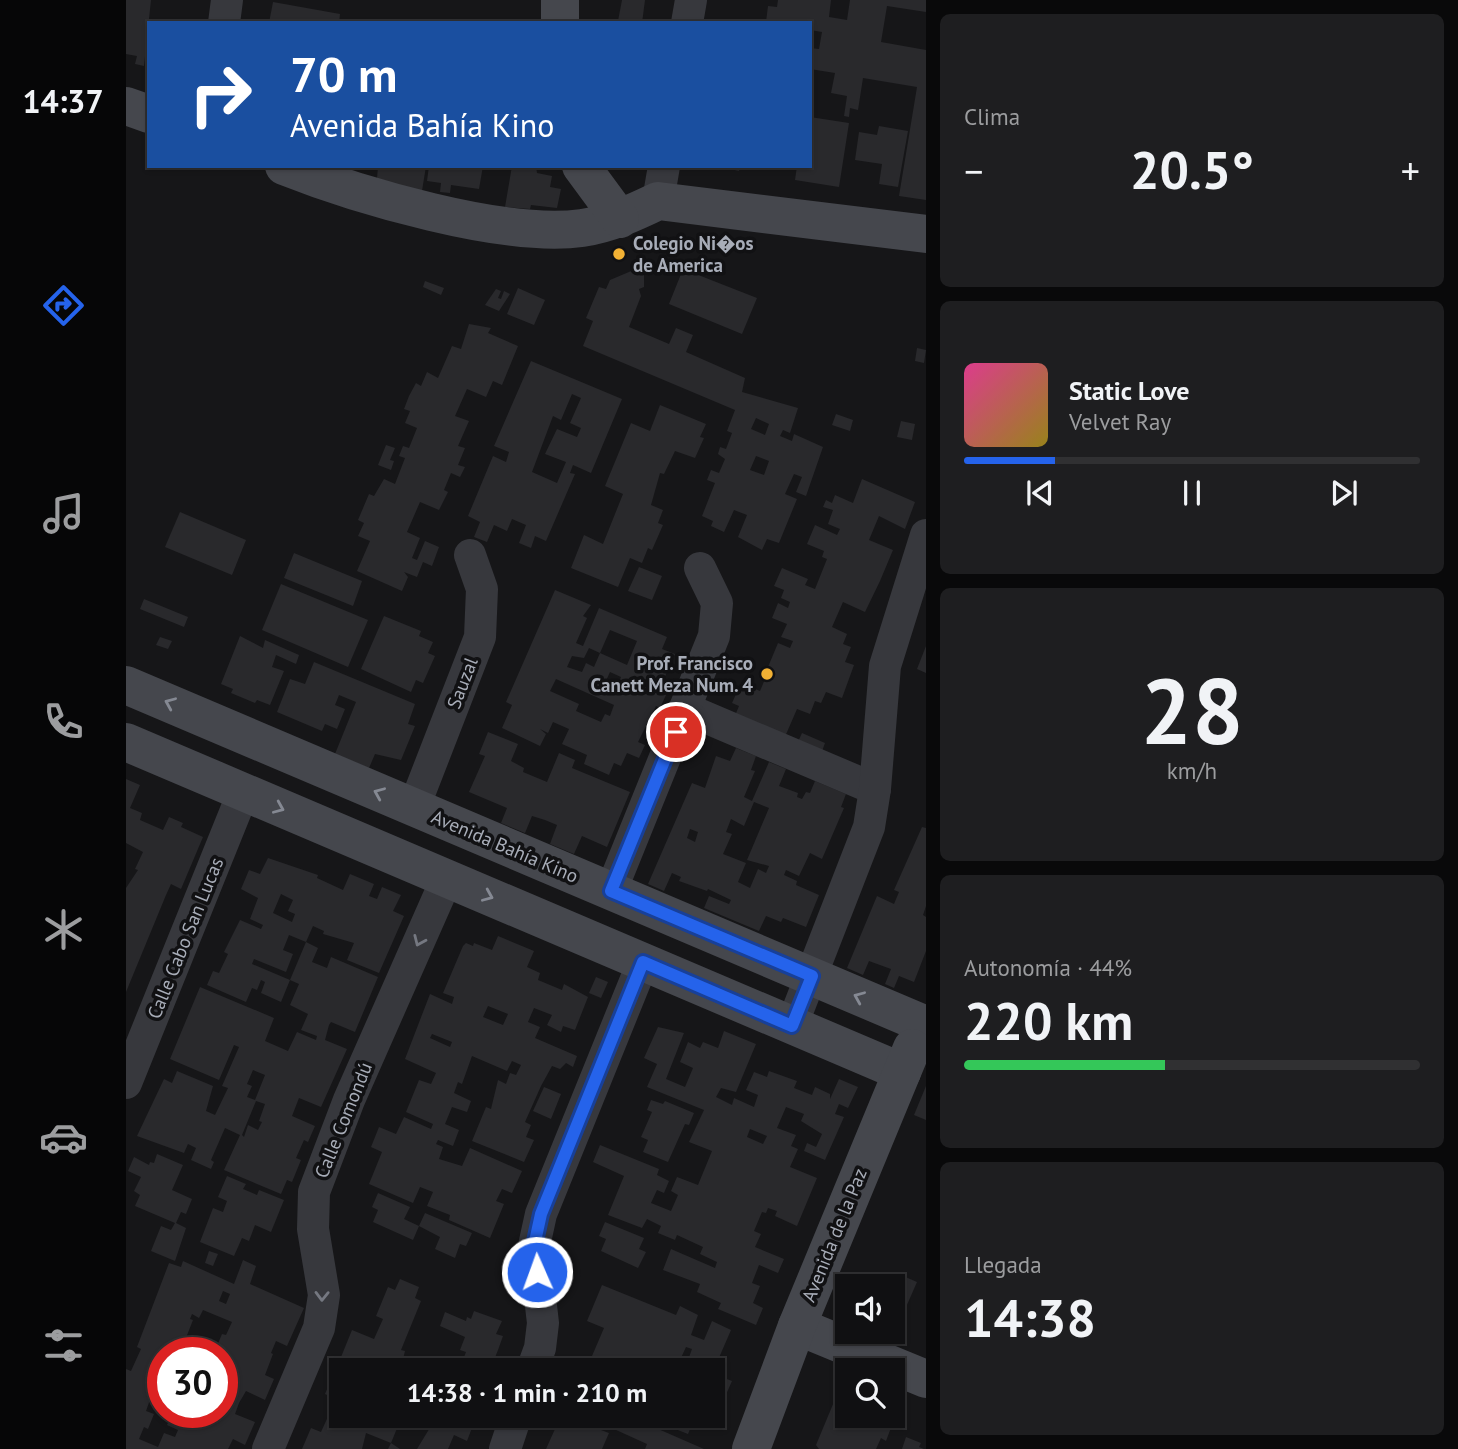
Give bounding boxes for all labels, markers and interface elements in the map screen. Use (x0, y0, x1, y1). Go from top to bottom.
text: 70 m (290, 42, 397, 106)
icon: right (175, 49, 266, 140)
text: 14:37 (22, 80, 104, 122)
text: Clima (964, 102, 1020, 131)
text: Avenida Bahía Kino (290, 104, 554, 146)
text: 20.5° (1130, 136, 1254, 203)
text: − (964, 146, 983, 195)
text: + (1401, 146, 1420, 195)
place label: Colegio Ni�os de America (633, 231, 753, 277)
marker: Colegio Ni�os de America (611, 246, 627, 262)
icon: directions (39, 281, 88, 330)
text: Static Love (1069, 374, 1190, 407)
text: Velvet Ray (1069, 407, 1171, 436)
icon: previous (1021, 474, 1059, 512)
icon: pause (1173, 474, 1211, 512)
icon: next (1325, 474, 1363, 512)
icon: music (39, 489, 88, 538)
place label: Prof. Francisco Canett Meza Num. 4 (591, 651, 753, 697)
text: 28 (1140, 651, 1244, 769)
street label: Sauzal (441, 653, 483, 712)
marker: Prof. Francisco Canett Meza Num. 4 (759, 666, 775, 682)
icon: phone (39, 697, 88, 746)
one-way arrow (165, 698, 177, 712)
pin (646, 702, 706, 762)
icon: arrive (657, 713, 695, 751)
text: km/h (1167, 756, 1217, 785)
one-way arrow (374, 787, 386, 801)
one-way arrow (272, 799, 284, 813)
street label: Avenida Bahía Kino (428, 804, 582, 888)
street label: Calle Cabo San Lucas (142, 854, 228, 1022)
one-way arrow (481, 888, 494, 902)
icon: climate (39, 905, 88, 954)
one-way arrow (413, 934, 427, 946)
text: Autonomía · 44% (964, 953, 1132, 982)
text: 220 km (964, 987, 1133, 1054)
one-way arrow (854, 991, 866, 1005)
street label: Calle Comondú (309, 1059, 377, 1181)
icon: car (39, 1113, 88, 1162)
street label: Avenida de la Paz (796, 1165, 872, 1305)
position arrow (500, 1235, 574, 1309)
text: Llegada (964, 1250, 1042, 1279)
map controls (835, 1274, 905, 1428)
button: sound (835, 1274, 905, 1344)
text: 14:38 (964, 1284, 1096, 1351)
one-way arrow (314, 1292, 330, 1302)
icon: filters (39, 1321, 88, 1370)
speed limit sign: 30 (147, 1337, 238, 1428)
button: search (835, 1358, 905, 1428)
text: 14:38 · 1 min · 210 m (407, 1376, 647, 1409)

